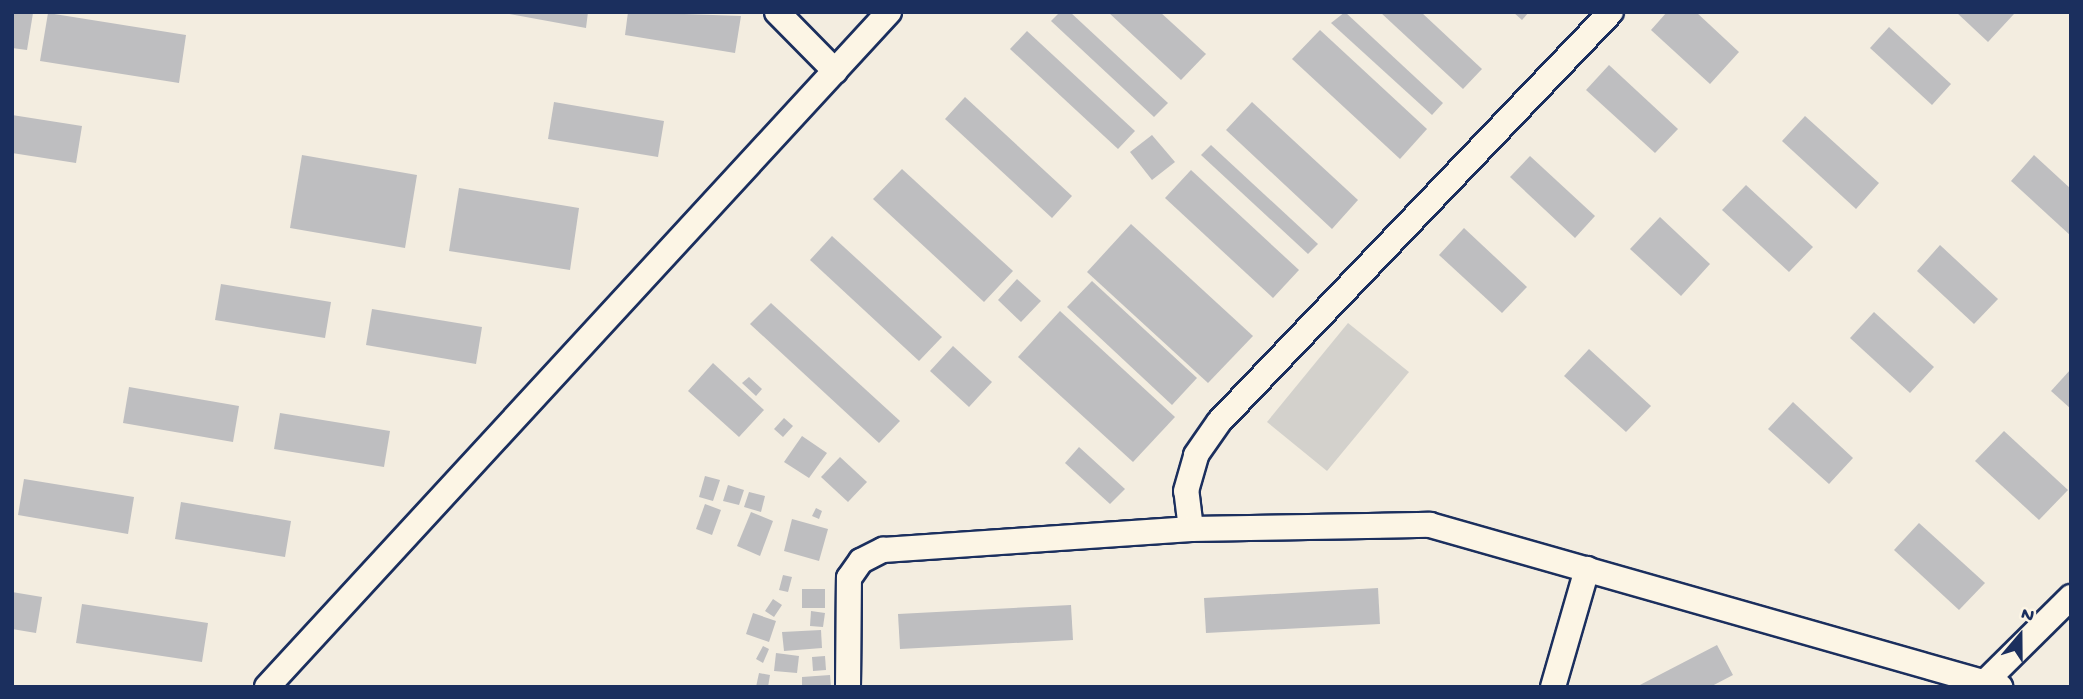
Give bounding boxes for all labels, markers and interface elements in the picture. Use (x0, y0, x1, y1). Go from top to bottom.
north arrow (1985, 601, 2055, 671)
text: N (2018, 603, 2037, 629)

